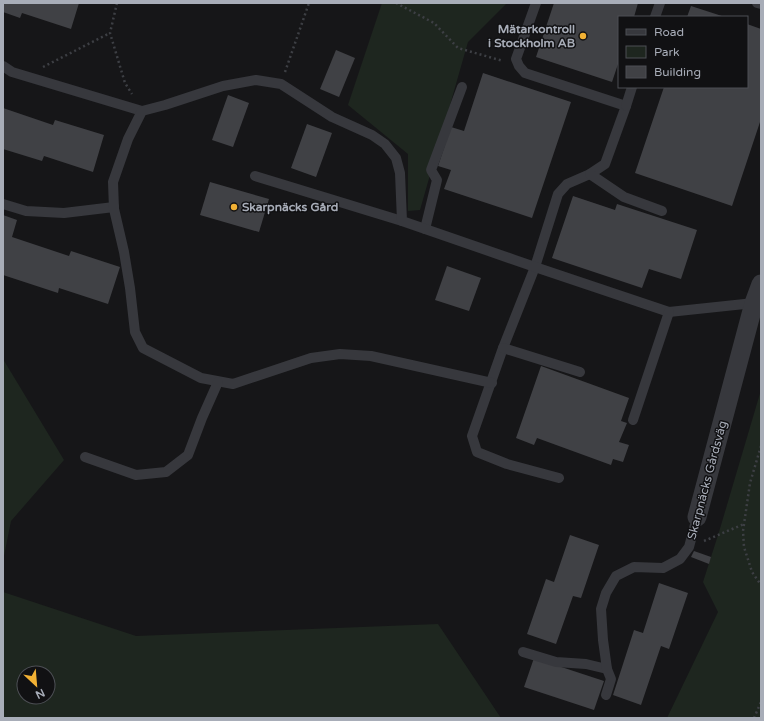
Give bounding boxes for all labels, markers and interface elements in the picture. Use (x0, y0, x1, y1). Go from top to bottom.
legend (618, 16, 748, 88)
place label: Mätarkontroll i Stockholm AB (488, 22, 575, 50)
text: Road (654, 25, 684, 39)
marker: Mätarkontroll i Stockholm AB (578, 31, 588, 41)
text: Park (654, 45, 680, 59)
text: Building (654, 65, 701, 79)
place label: Skarpnäcks Gård (242, 200, 338, 215)
marker: Skarpnäcks Gård (229, 202, 239, 212)
street label: Skarpnäcks Gårdsväg (684, 419, 730, 541)
north arrow (16, 665, 56, 705)
text: N (33, 686, 47, 701)

